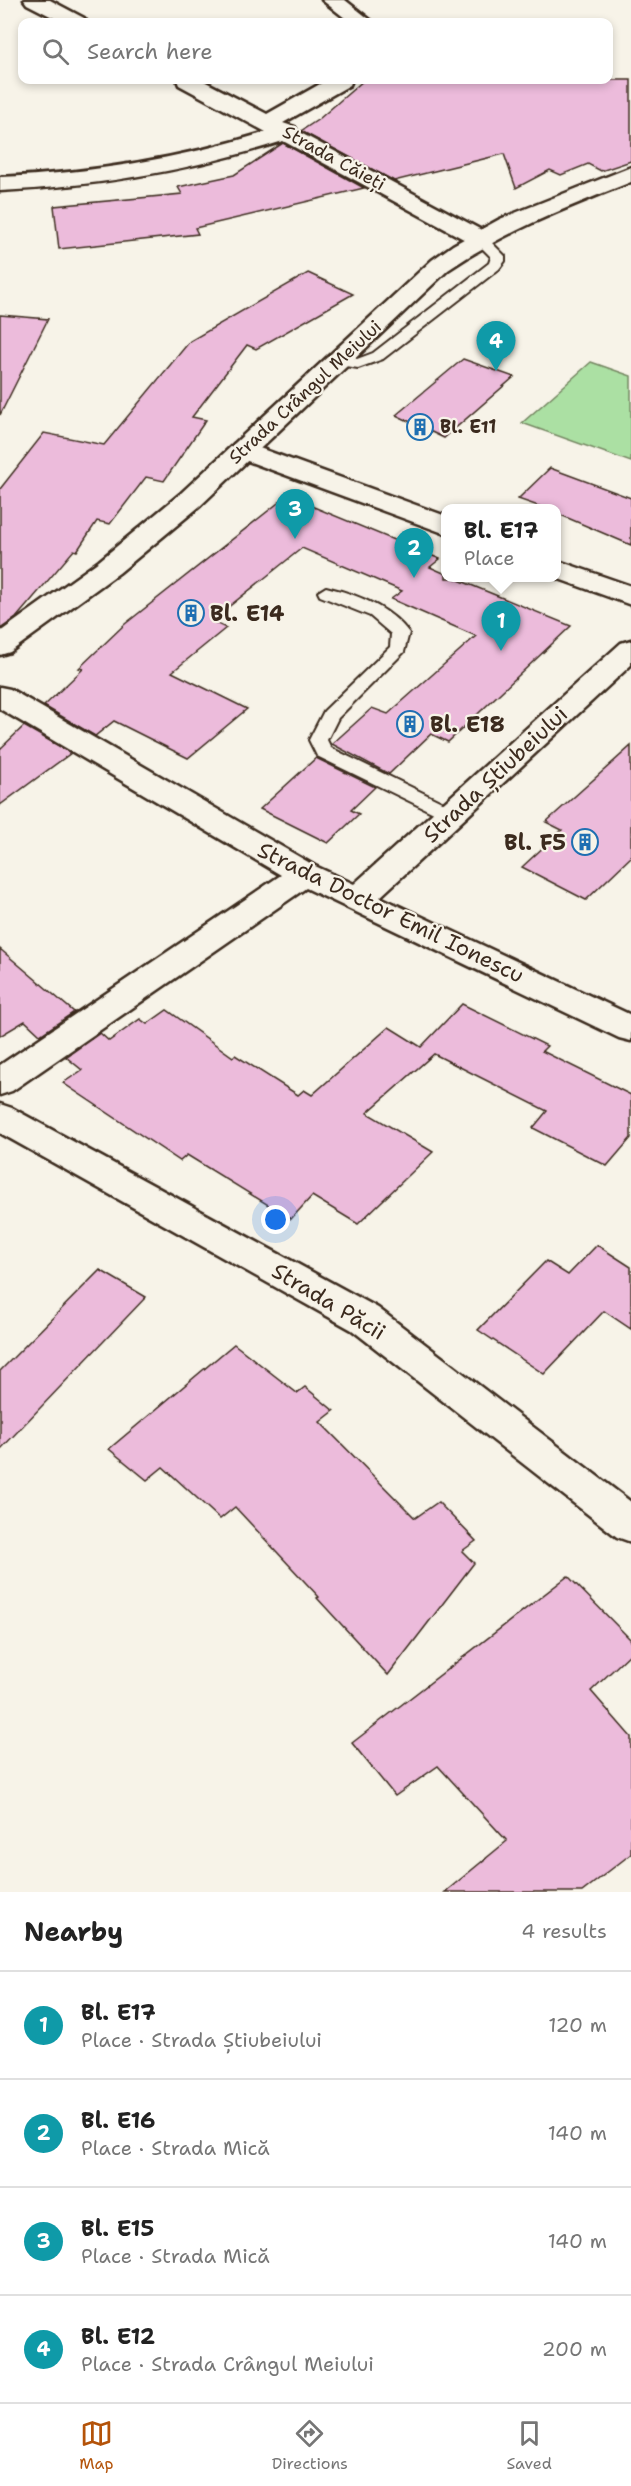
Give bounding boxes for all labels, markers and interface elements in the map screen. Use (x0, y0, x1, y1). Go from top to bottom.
search box (18, 18, 613, 84)
icon: search (39, 35, 72, 68)
text: Search here (87, 37, 213, 66)
street label: Strada Căieți (278, 120, 390, 196)
street label: Strada Crângul Meiului (224, 315, 386, 469)
pin: 4 (476, 322, 516, 371)
building icon: Bl. E11 (405, 412, 435, 442)
place label: Bl. E11 (440, 415, 497, 439)
pin: 3 (276, 490, 314, 539)
popup (441, 504, 561, 582)
text: Bl. E17 (464, 516, 538, 545)
pin: 2 (394, 528, 434, 578)
text: Place (464, 545, 515, 571)
building icon: Bl. E14 (176, 598, 206, 628)
place label: Bl. E14 (210, 599, 285, 628)
pin: 1 (482, 602, 520, 651)
street label: Strada Știubeiului (417, 700, 575, 850)
building icon: Bl. E18 (395, 709, 425, 739)
place label: Bl. E18 (430, 710, 505, 739)
building icon: Bl. F5 (570, 827, 600, 857)
place label: Bl. F5 (504, 828, 566, 857)
street label: Strada Doctor Emil Ionescu (253, 835, 529, 990)
your location (261, 1205, 290, 1234)
street label: Strada Păcii (267, 1256, 391, 1347)
text: Nearby (24, 1914, 123, 1949)
text: 4 results (521, 1918, 607, 1944)
text: Bl. E17 (81, 1998, 156, 2027)
text: 1 (39, 2012, 48, 2038)
text: 120 m (548, 2012, 607, 2038)
text: Place · Strada Știubeiului (81, 2027, 322, 2053)
text: Bl. E16 (81, 2106, 155, 2135)
text: 2 (37, 2120, 51, 2146)
text: 140 m (548, 2120, 607, 2146)
text: Place · Strada Mică (81, 2135, 270, 2161)
text: Bl. E15 (81, 2214, 154, 2243)
text: 3 (37, 2228, 51, 2254)
text: 140 m (548, 2228, 607, 2254)
text: Place · Strada Mică (81, 2243, 270, 2269)
text: Bl. E12 (81, 2322, 155, 2351)
text: 4 (37, 2336, 51, 2362)
text: 200 m (542, 2336, 607, 2362)
text: Place · Strada Crângul Meiului (81, 2351, 374, 2377)
tab: Map (79, 2417, 113, 2474)
tab: Directions (272, 2417, 348, 2474)
tab: Saved (506, 2417, 552, 2474)

